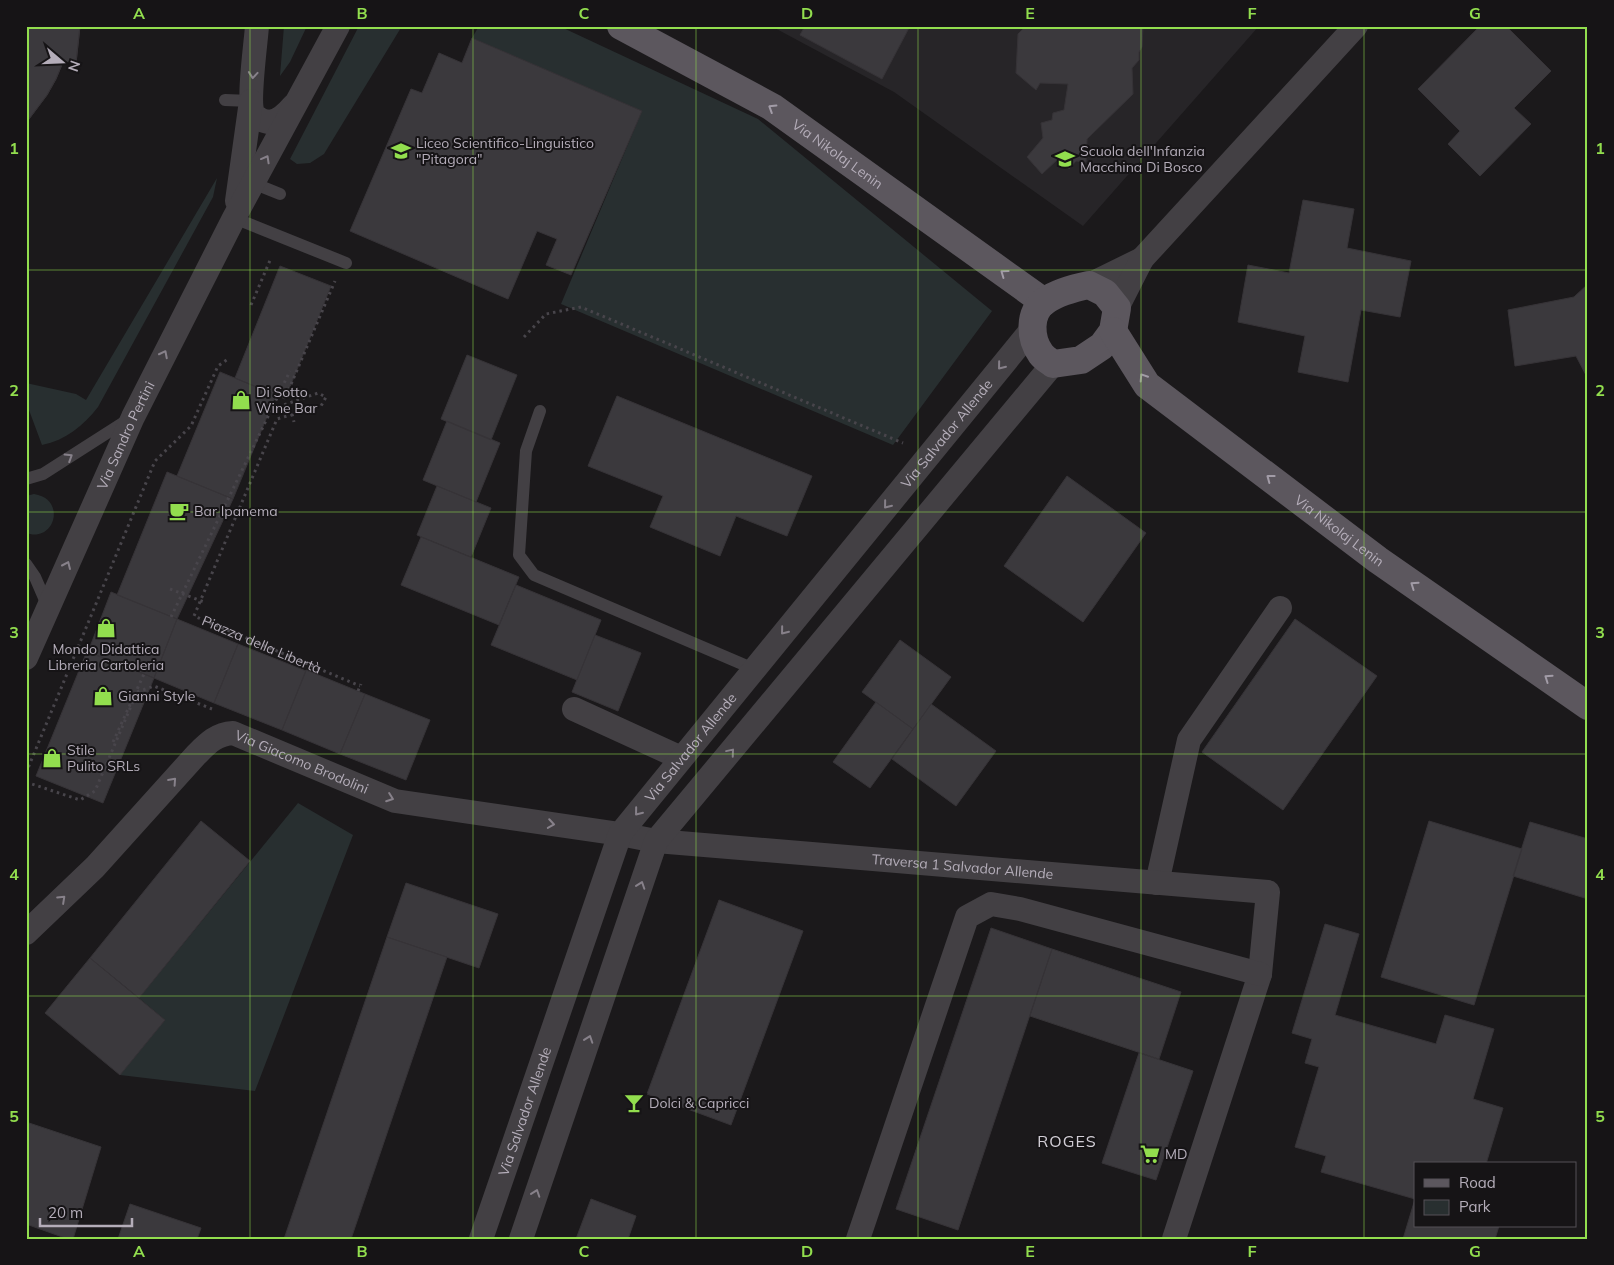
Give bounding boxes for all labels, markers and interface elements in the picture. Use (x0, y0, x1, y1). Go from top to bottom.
text: A (133, 3, 145, 23)
text: B (356, 3, 368, 23)
text: C (579, 3, 590, 23)
text: D (801, 3, 813, 23)
text: E (1025, 3, 1035, 23)
text: F (1247, 3, 1257, 23)
text: G (1469, 3, 1481, 23)
north arrow (38, 38, 88, 88)
text: N (64, 58, 85, 74)
one-way arrow (248, 71, 259, 79)
one-way arrow (769, 104, 778, 114)
street label: Via Nikolaj Lenin (789, 115, 887, 193)
place label: Liceo Scientifico-Linguistico "Pitagora" (416, 134, 594, 168)
text: 1 (9, 138, 19, 158)
text: 1 (1595, 138, 1605, 158)
school or university icon: Liceo Scientifico-Linguistico "Pitagora" (390, 140, 412, 162)
place label: Scuola dell'Infanzia Macchina Di Bosco (1080, 142, 1205, 176)
school or university icon: Scuola dell'Infanzia Macchina Di Bosco (1054, 148, 1076, 170)
one-way arrow (259, 156, 269, 165)
one-way arrow (1000, 270, 1010, 279)
one-way arrow (158, 351, 168, 360)
one-way arrow (998, 361, 1007, 370)
one-way arrow (1139, 374, 1149, 383)
street label: Via Salvador Allende (897, 375, 996, 492)
street label: Via Sandro Pertini (93, 378, 159, 492)
text: 2 (9, 380, 19, 400)
text: 2 (1595, 380, 1605, 400)
place label: Di Sotto Wine Bar (256, 383, 318, 417)
shop icon: Di Sotto Wine Bar (230, 389, 252, 411)
one-way arrow (64, 454, 73, 463)
one-way arrow (1267, 475, 1276, 483)
street label: Via Nikolaj Lenin (1291, 491, 1387, 570)
cafe icon: Bar Ipanema (168, 500, 190, 522)
one-way arrow (884, 500, 893, 509)
place label: Bar Ipanema (194, 502, 278, 520)
one-way arrow (60, 561, 71, 570)
one-way arrow (1411, 582, 1420, 591)
street label: Piazza della Libertà (199, 611, 324, 678)
shop icon: Mondo Didattica Libreria Cartoleria (95, 617, 117, 639)
text: 3 (9, 622, 19, 642)
text: 3 (1595, 622, 1605, 642)
one-way arrow (781, 626, 790, 635)
place label: Mondo Didattica Libreria Cartoleria (48, 640, 164, 674)
one-way arrow (1544, 675, 1554, 684)
shop icon: Gianni Style (92, 685, 114, 707)
place label: Gianni Style (118, 687, 195, 705)
street label: Via Salvador Allende (641, 689, 740, 806)
street label: Via Giacomo Brodolini (232, 726, 371, 798)
place label: Stile Pulito SRLs (67, 741, 140, 775)
shop icon: Stile Pulito SRLs (41, 747, 63, 769)
one-way arrow (725, 749, 733, 758)
one-way arrow (167, 777, 176, 786)
one-way arrow (386, 792, 394, 802)
one-way arrow (635, 806, 644, 816)
one-way arrow (547, 818, 555, 829)
street label: Traversa 1 Salvador Allende (871, 850, 1054, 883)
text: 4 (9, 864, 19, 884)
text: 4 (1595, 864, 1605, 884)
one-way arrow (636, 881, 646, 890)
one-way arrow (56, 896, 65, 905)
one-way arrow (583, 1035, 593, 1044)
street label: Via Salvador Allende (494, 1044, 555, 1178)
bar icon: Dolci & Capricci (623, 1092, 645, 1114)
place label: Dolci & Capricci (649, 1094, 749, 1112)
text: 5 (9, 1106, 19, 1126)
text: 5 (1595, 1106, 1605, 1126)
district label: ROGES (1037, 1131, 1097, 1151)
supermarket icon: MD (1139, 1143, 1161, 1165)
place label: MD (1165, 1145, 1187, 1163)
legend (1414, 1162, 1576, 1228)
text: Road (1459, 1173, 1496, 1192)
one-way arrow (531, 1189, 541, 1197)
scale bar (40, 1195, 132, 1227)
text: Park (1459, 1197, 1491, 1216)
text: 20 m (48, 1203, 83, 1222)
text: A (133, 1241, 145, 1261)
text: B (356, 1241, 368, 1261)
text: C (579, 1241, 590, 1261)
text: D (801, 1241, 813, 1261)
text: E (1025, 1241, 1035, 1261)
text: F (1247, 1241, 1257, 1261)
text: G (1469, 1241, 1481, 1261)

